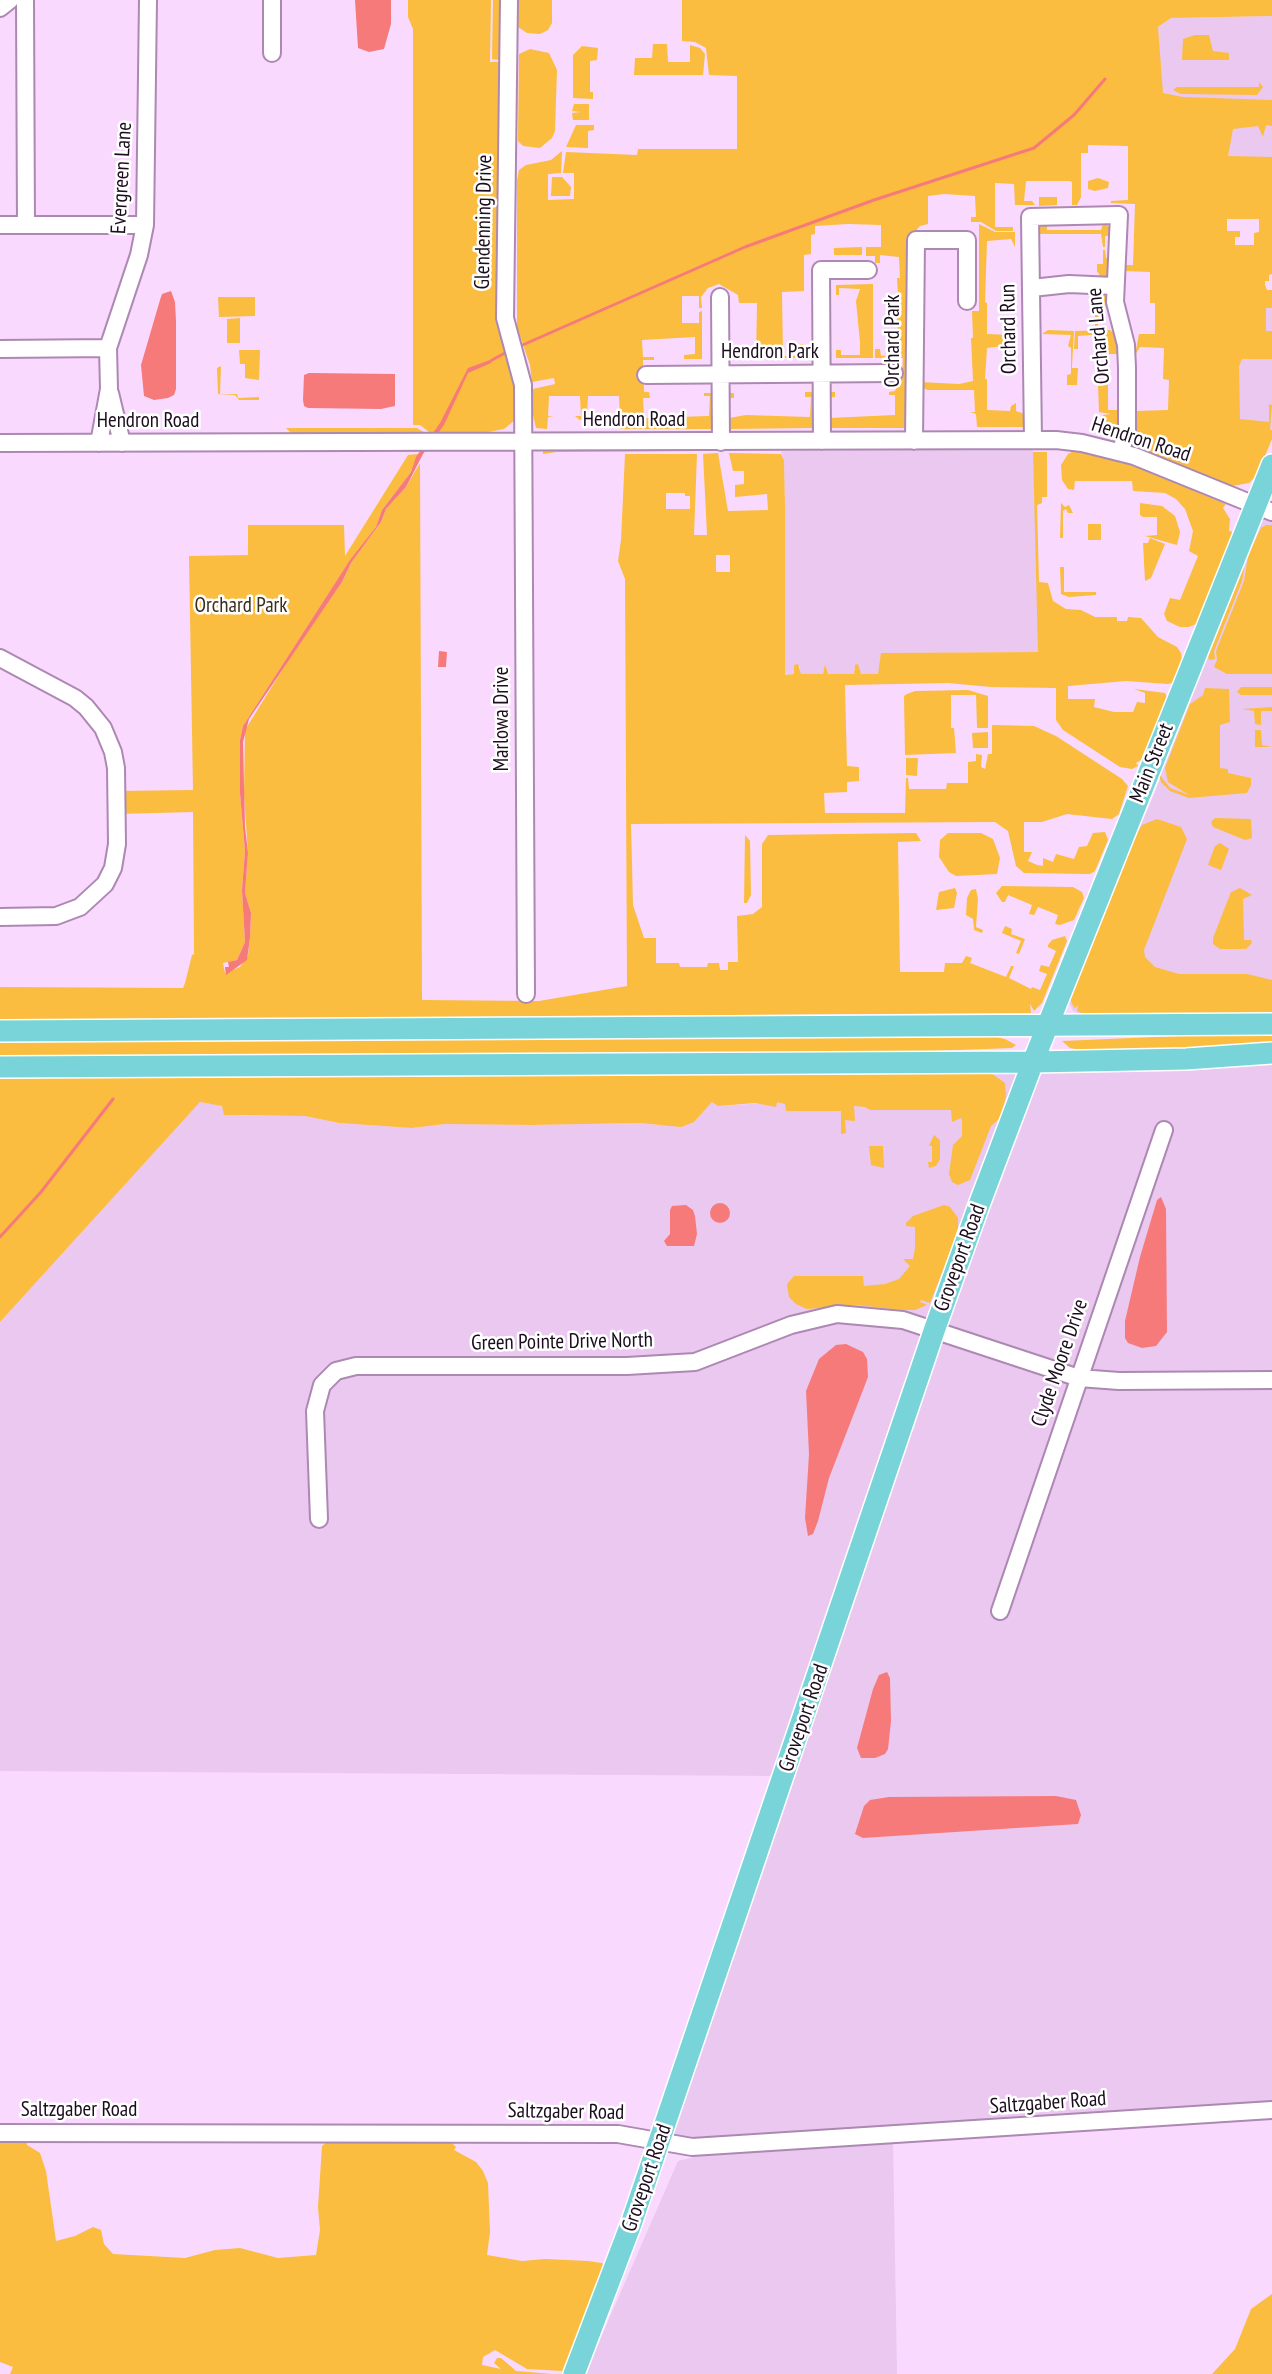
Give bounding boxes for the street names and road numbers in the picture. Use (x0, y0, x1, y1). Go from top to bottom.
street label: Evergreen Lane (106, 121, 138, 235)
street label: Glendenning Drive (470, 154, 498, 290)
street label: Orchard Run (996, 284, 1022, 374)
street label: Orchard Lane (1082, 287, 1116, 385)
street label: Orchard Park (880, 295, 906, 387)
street label: Hendron Park (721, 339, 819, 365)
street label: Hendron Road (583, 407, 685, 433)
street label: Hendron Road (97, 408, 199, 434)
street label: Hendron Road (1088, 412, 1194, 468)
street label: Marlowa Drive (489, 667, 515, 771)
street label: Main Street (1125, 720, 1179, 806)
street label: Groveport Road (929, 1201, 991, 1315)
street label: Clyde Moore Drive (1026, 1296, 1094, 1430)
street label: Green Pointe Drive North (471, 1328, 653, 1356)
street label: Groveport Road (774, 1661, 834, 1775)
street label: Saltzgaber Road (989, 2086, 1107, 2120)
street label: Saltzgaber Road (21, 2097, 137, 2123)
street label: Saltzgaber Road (507, 2098, 625, 2126)
street label: Groveport Road (617, 2121, 677, 2235)

